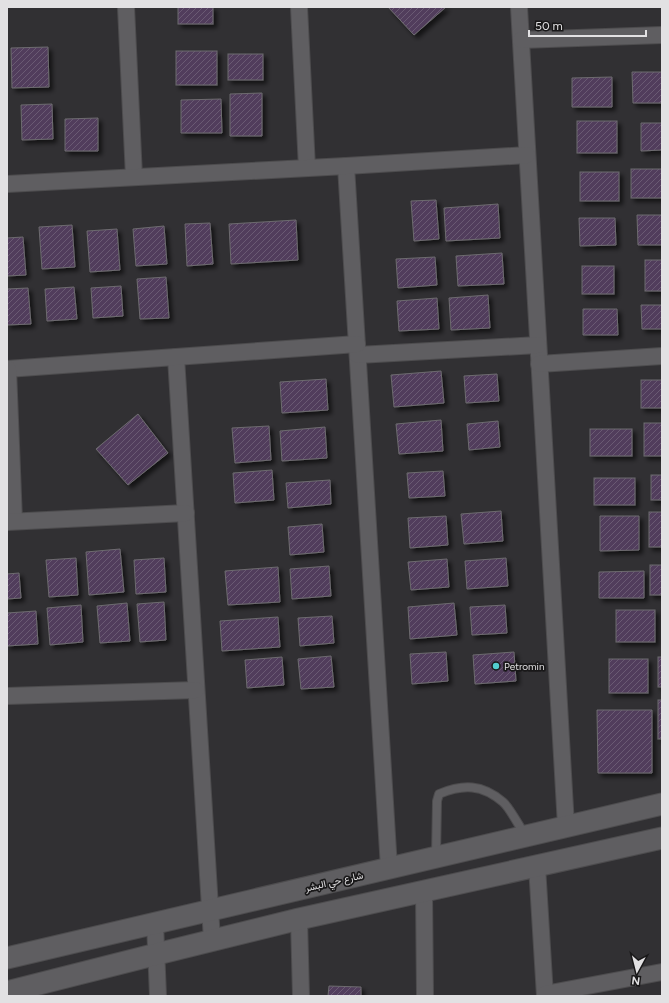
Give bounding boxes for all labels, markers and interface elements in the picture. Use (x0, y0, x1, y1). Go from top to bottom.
scale bar (529, 12, 646, 38)
text: 50 m (535, 19, 563, 33)
place label: Petromin (504, 660, 545, 673)
marker: Petromin (491, 661, 501, 671)
street label: شارع حي البشر (303, 868, 365, 897)
north arrow (617, 951, 657, 991)
text: N (631, 973, 641, 987)

